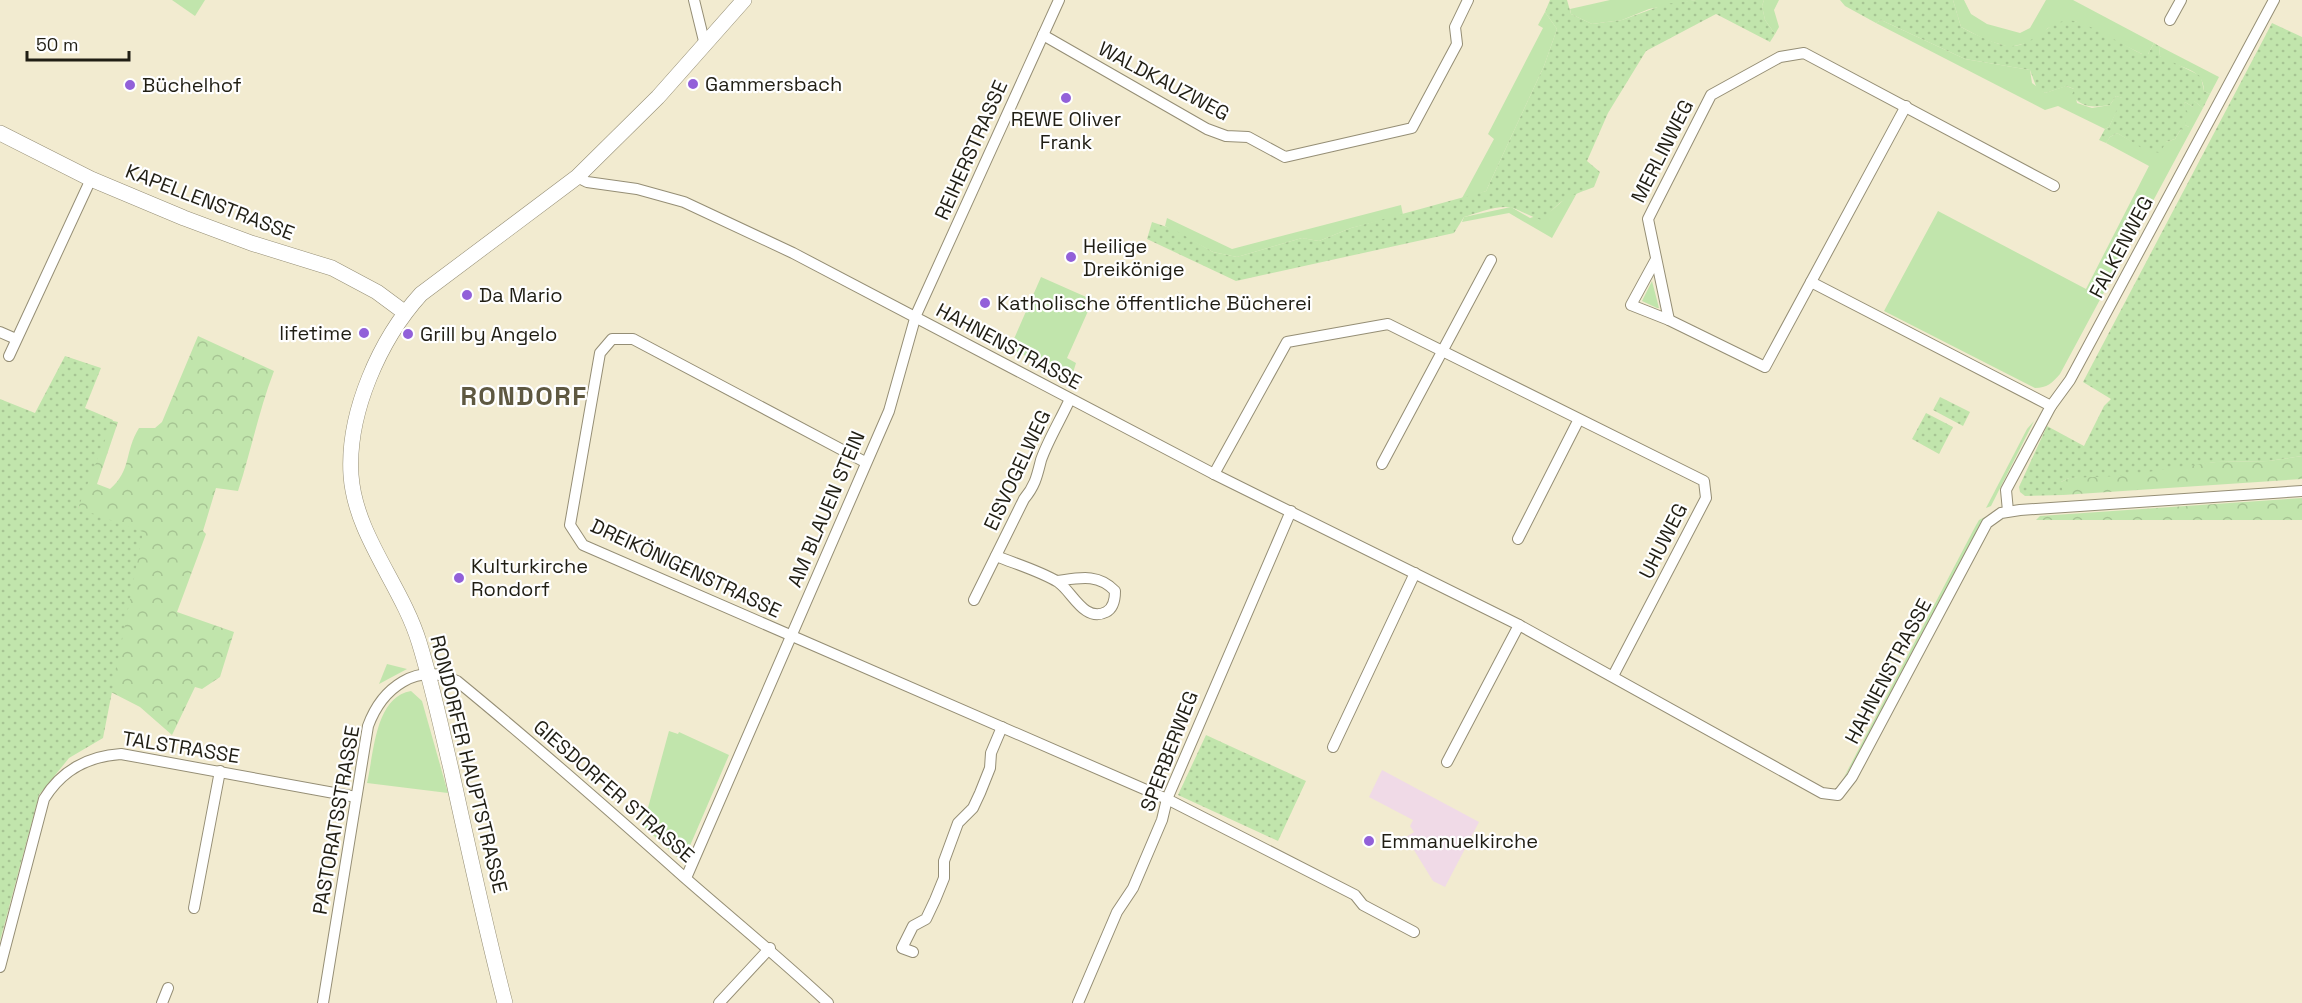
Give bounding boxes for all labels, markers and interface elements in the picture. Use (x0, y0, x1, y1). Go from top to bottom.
scale bar (27, 24, 129, 62)
text: 50 m (36, 33, 78, 56)
street label: WALDKAUZWEG (1094, 35, 1234, 127)
place label: Gammersbach (705, 71, 842, 97)
place label: Büchelhof (142, 72, 242, 98)
street label: REIHERSTRASSE (929, 76, 1013, 224)
marker: Gammersbach (686, 77, 700, 91)
marker: Büchelhof (123, 78, 137, 92)
marker: REWE Oliver Frank (1059, 91, 1073, 105)
street label: MERLINWEG (1625, 95, 1699, 207)
place label: REWE Oliver Frank (1011, 106, 1121, 155)
street label: KAPELLENSTRASSE (122, 158, 298, 246)
street label: FALKENWEG (2083, 191, 2159, 303)
place label: Heilige Dreikönige (1083, 233, 1185, 282)
marker: Heilige Dreikönige (1064, 250, 1078, 264)
place label: Da Mario (479, 282, 563, 308)
marker: Da Mario (460, 288, 474, 302)
place label: Katholische öffentliche Bücherei (997, 290, 1312, 316)
marker: Katholische öffentliche Bücherei (978, 296, 992, 310)
street label: HAHNENSTRASSE (932, 297, 1086, 395)
place label: lifetime (279, 320, 352, 346)
place label: Grill by Angelo (420, 321, 557, 347)
marker: lifetime (357, 326, 371, 340)
marker: Grill by Angelo (401, 327, 415, 341)
district label: RONDORF (460, 379, 588, 413)
street label: EISVOGELWEG (978, 406, 1056, 534)
street label: AM BLAUEN STEIN (781, 427, 871, 591)
street label: UHUWEG (1633, 499, 1693, 583)
street label: DREIKÖNIGENSTRASSE (587, 512, 785, 624)
place label: Kulturkirche Rondorf (471, 553, 588, 602)
marker: Kulturkirche Rondorf (452, 571, 466, 585)
street label: HAHNENSTRASSE (1839, 594, 1937, 748)
street label: RONDORFER HAUPTSTRASSE (424, 632, 514, 896)
street label: SPERBERWEG (1134, 687, 1204, 815)
street label: GIESDORFER STRASSE (528, 714, 700, 868)
street label: PASTORATSSTRASSE (307, 724, 365, 916)
street label: TALSTRASSE (121, 725, 241, 769)
place label: Emmanuelkirche (1381, 828, 1538, 854)
marker: Emmanuelkirche (1362, 834, 1376, 848)

